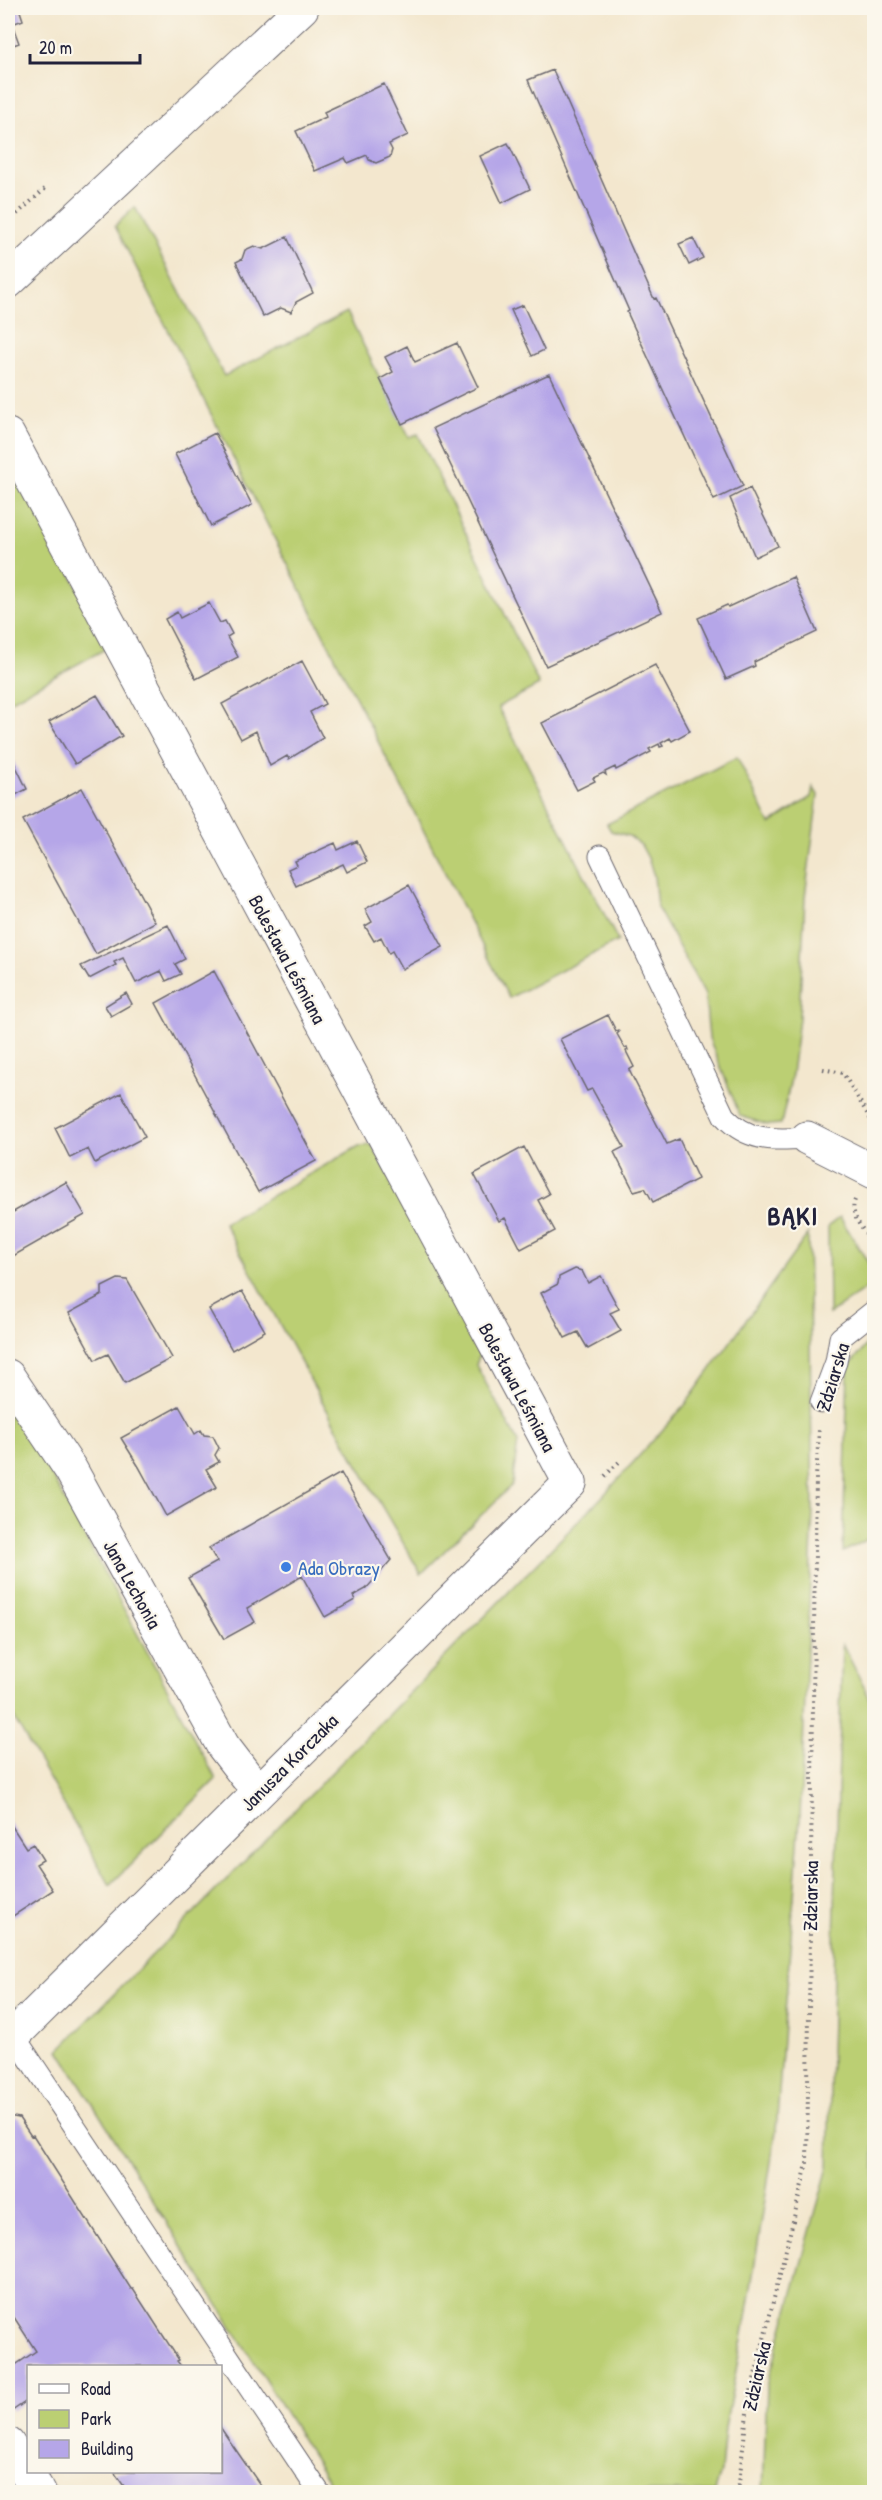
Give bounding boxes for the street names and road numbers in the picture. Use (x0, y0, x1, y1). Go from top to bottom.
street label: Bolesława Leśmiana (243, 890, 333, 1028)
street label: Bolesława Leśmiana (473, 1318, 563, 1456)
street label: Zdziarska (809, 1339, 855, 1415)
street label: Jana Lechonia (98, 1535, 169, 1633)
street label: Janusza Korczaka (234, 1707, 344, 1817)
street label: Zdziarska (796, 1860, 824, 1931)
street label: Zdziarska (735, 2339, 777, 2413)

